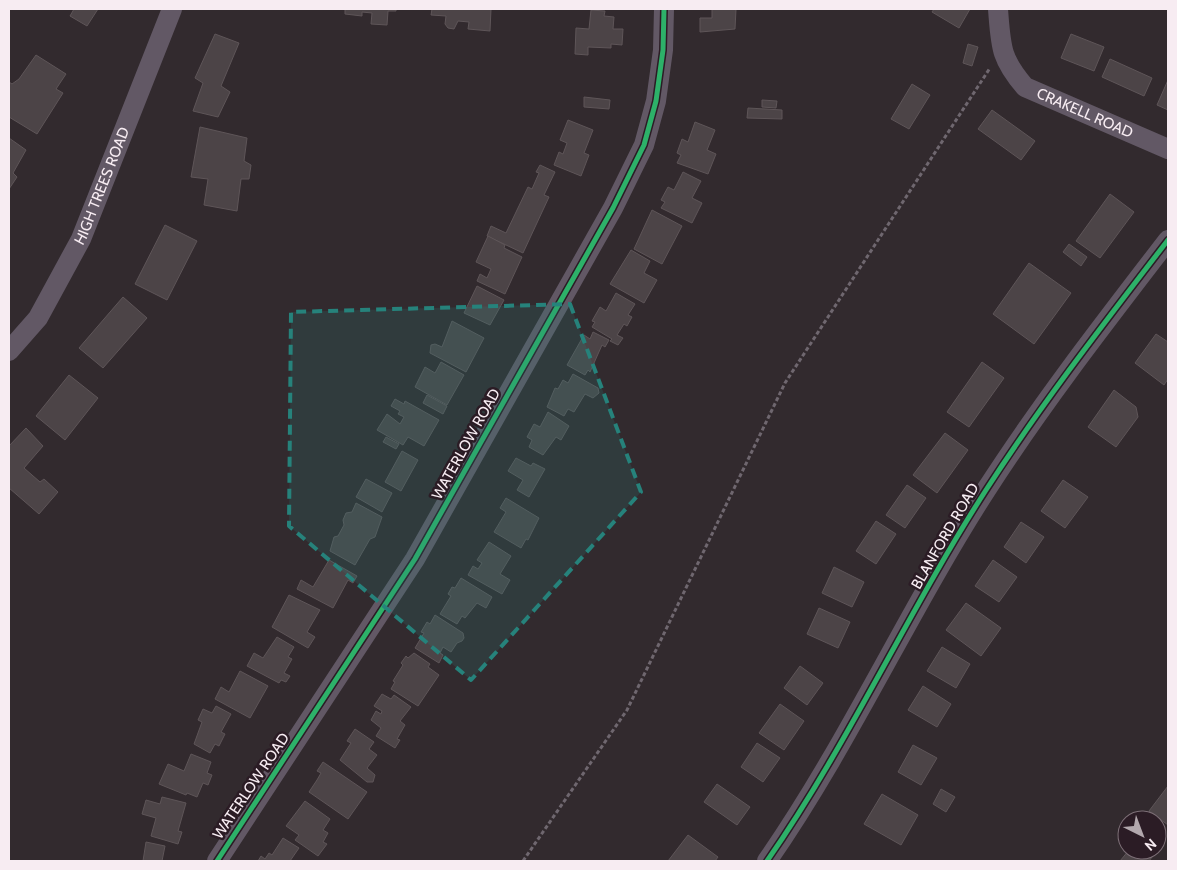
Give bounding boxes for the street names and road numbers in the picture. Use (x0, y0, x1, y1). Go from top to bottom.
street label: CRAKELL ROAD (1034, 84, 1136, 142)
street label: HIGH TREES ROAD (71, 124, 133, 248)
street label: WATERLOW ROAD (428, 385, 504, 503)
street label: BLANFORD ROAD (907, 480, 983, 592)
street label: WATERLOW ROAD (209, 729, 293, 842)

